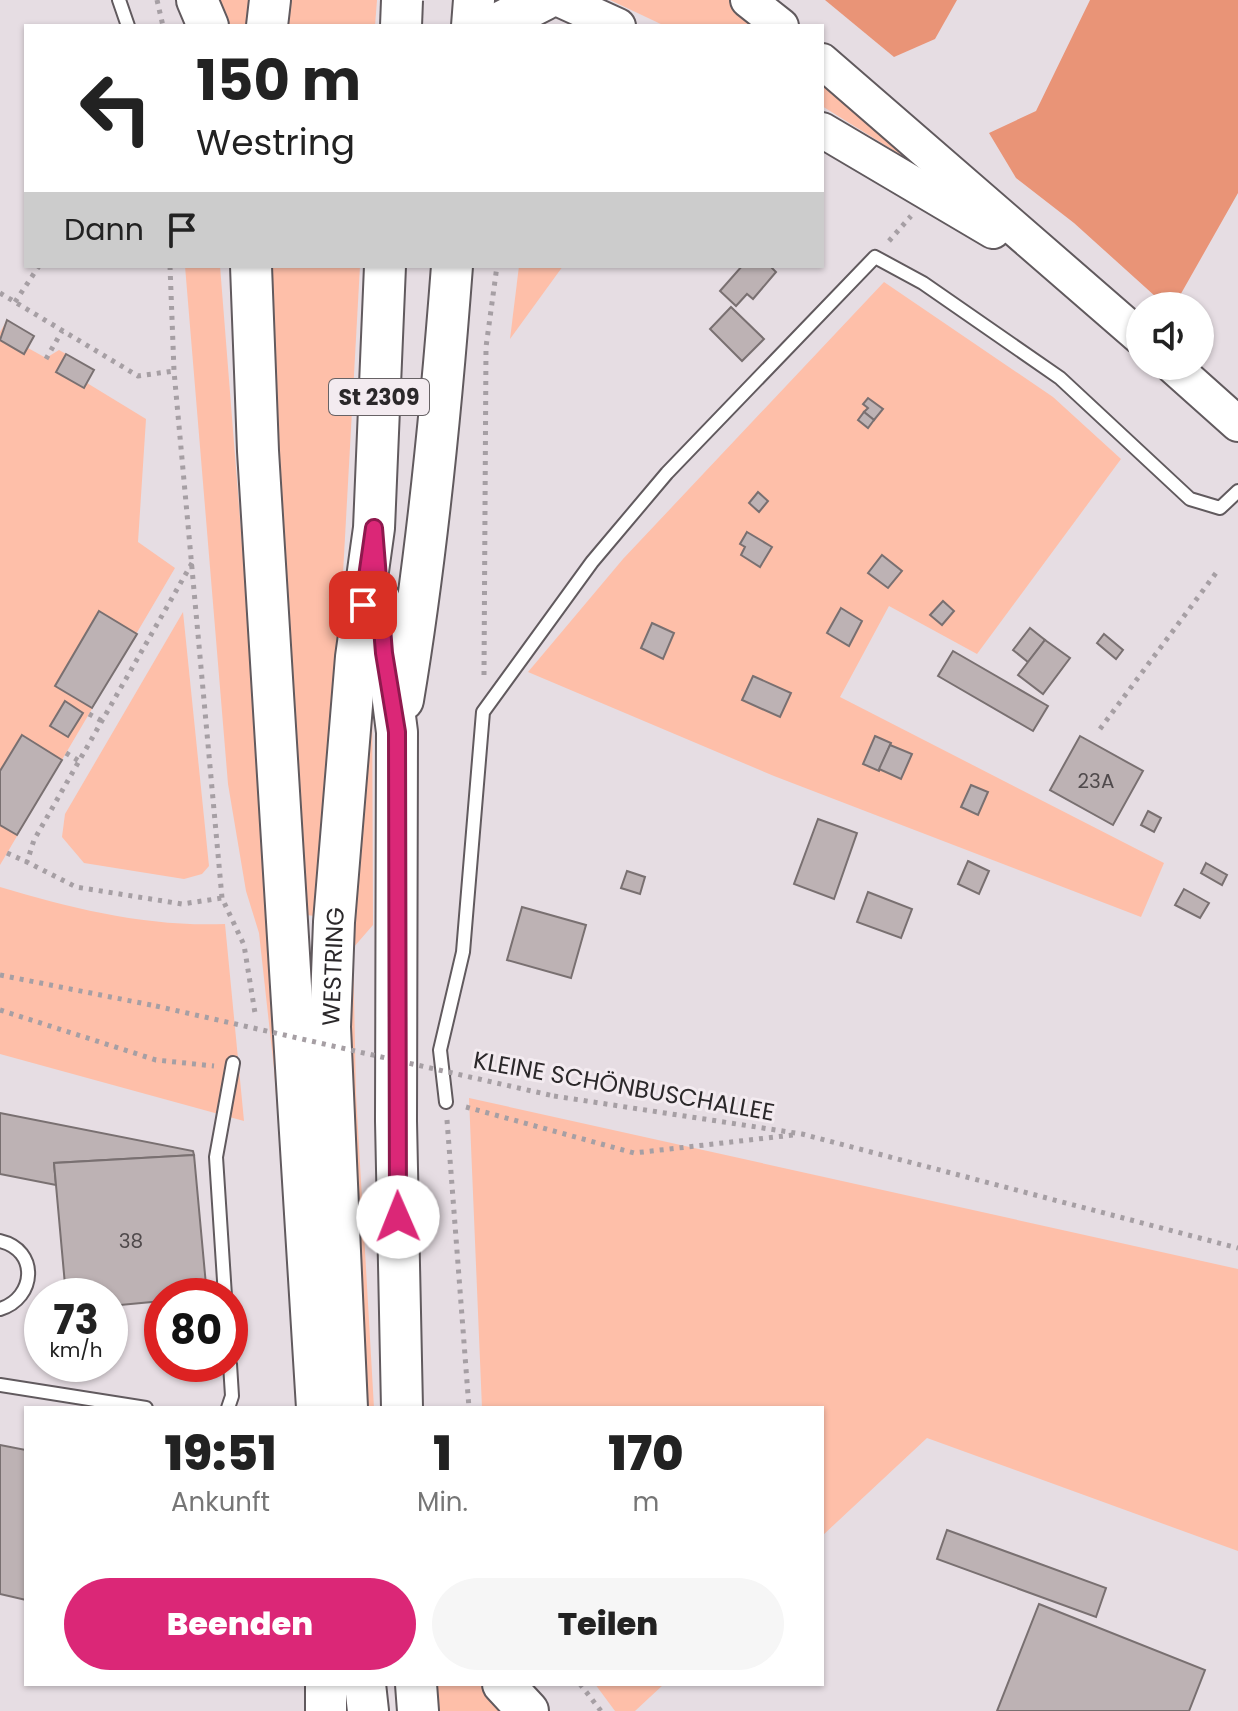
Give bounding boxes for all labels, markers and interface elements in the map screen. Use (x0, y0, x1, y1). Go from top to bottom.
text: 150 m (196, 41, 361, 120)
icon: left (64, 56, 168, 160)
text: Westring (196, 117, 355, 168)
text: Dann (64, 208, 144, 251)
icon: arrive (160, 208, 204, 252)
map controls (1126, 292, 1214, 380)
button: sound (1126, 292, 1214, 380)
road number: St 2309 (329, 379, 429, 415)
pin (329, 571, 397, 639)
icon: arrive (341, 583, 385, 627)
house number: 23A (1078, 767, 1114, 795)
street label: WESTRING (314, 906, 352, 1026)
street label: KLEINE SCHÖNBUSCHALLEE (471, 1043, 777, 1129)
position arrow (356, 1175, 440, 1259)
house number: 38 (119, 1227, 143, 1255)
speed limit sign: 80 (144, 1278, 248, 1382)
text: 73 (53, 1292, 99, 1348)
text: km/h (49, 1336, 103, 1364)
text: 19:51 (164, 1420, 277, 1487)
text: 1 (433, 1420, 452, 1487)
text: 170 (608, 1420, 684, 1487)
text: Ankunft (171, 1484, 270, 1520)
text: Min. (417, 1484, 468, 1520)
text: m (633, 1484, 659, 1520)
button: Beenden (64, 1578, 416, 1670)
button: Teilen (432, 1578, 784, 1670)

